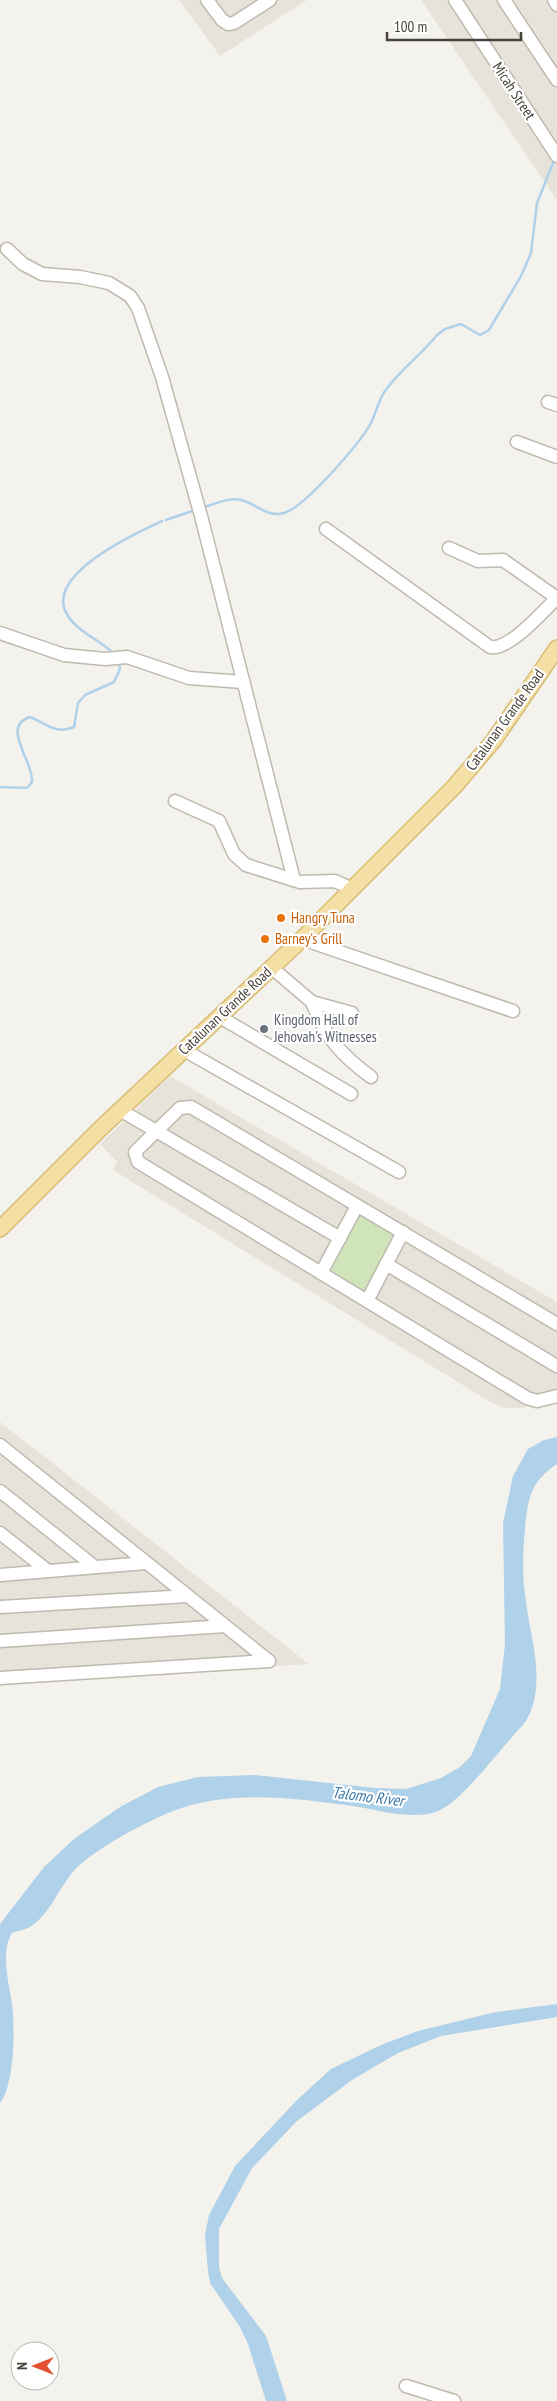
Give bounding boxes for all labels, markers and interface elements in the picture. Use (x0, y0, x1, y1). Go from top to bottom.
scale bar (387, 10, 521, 42)
text: 100 m (394, 17, 427, 36)
street label: Micah Street (489, 58, 540, 123)
street label: Catalunan Grande Road (461, 665, 548, 774)
place label: Hangry Tuna (291, 908, 355, 927)
marker: Hangry Tuna (275, 912, 287, 924)
place label: Barney's Grill (275, 929, 343, 948)
marker: Barney's Grill (259, 933, 271, 945)
street label: Catalunan Grande Road (174, 963, 275, 1059)
place label: Kingdom Hall of Jehovah's Witnesses (273, 1010, 377, 1046)
marker: Kingdom Hall of Jehovah's Witnesses (258, 1023, 270, 1035)
water label: Talomo River (331, 1782, 407, 1811)
north arrow (10, 2341, 60, 2391)
text: N (13, 2362, 31, 2370)

